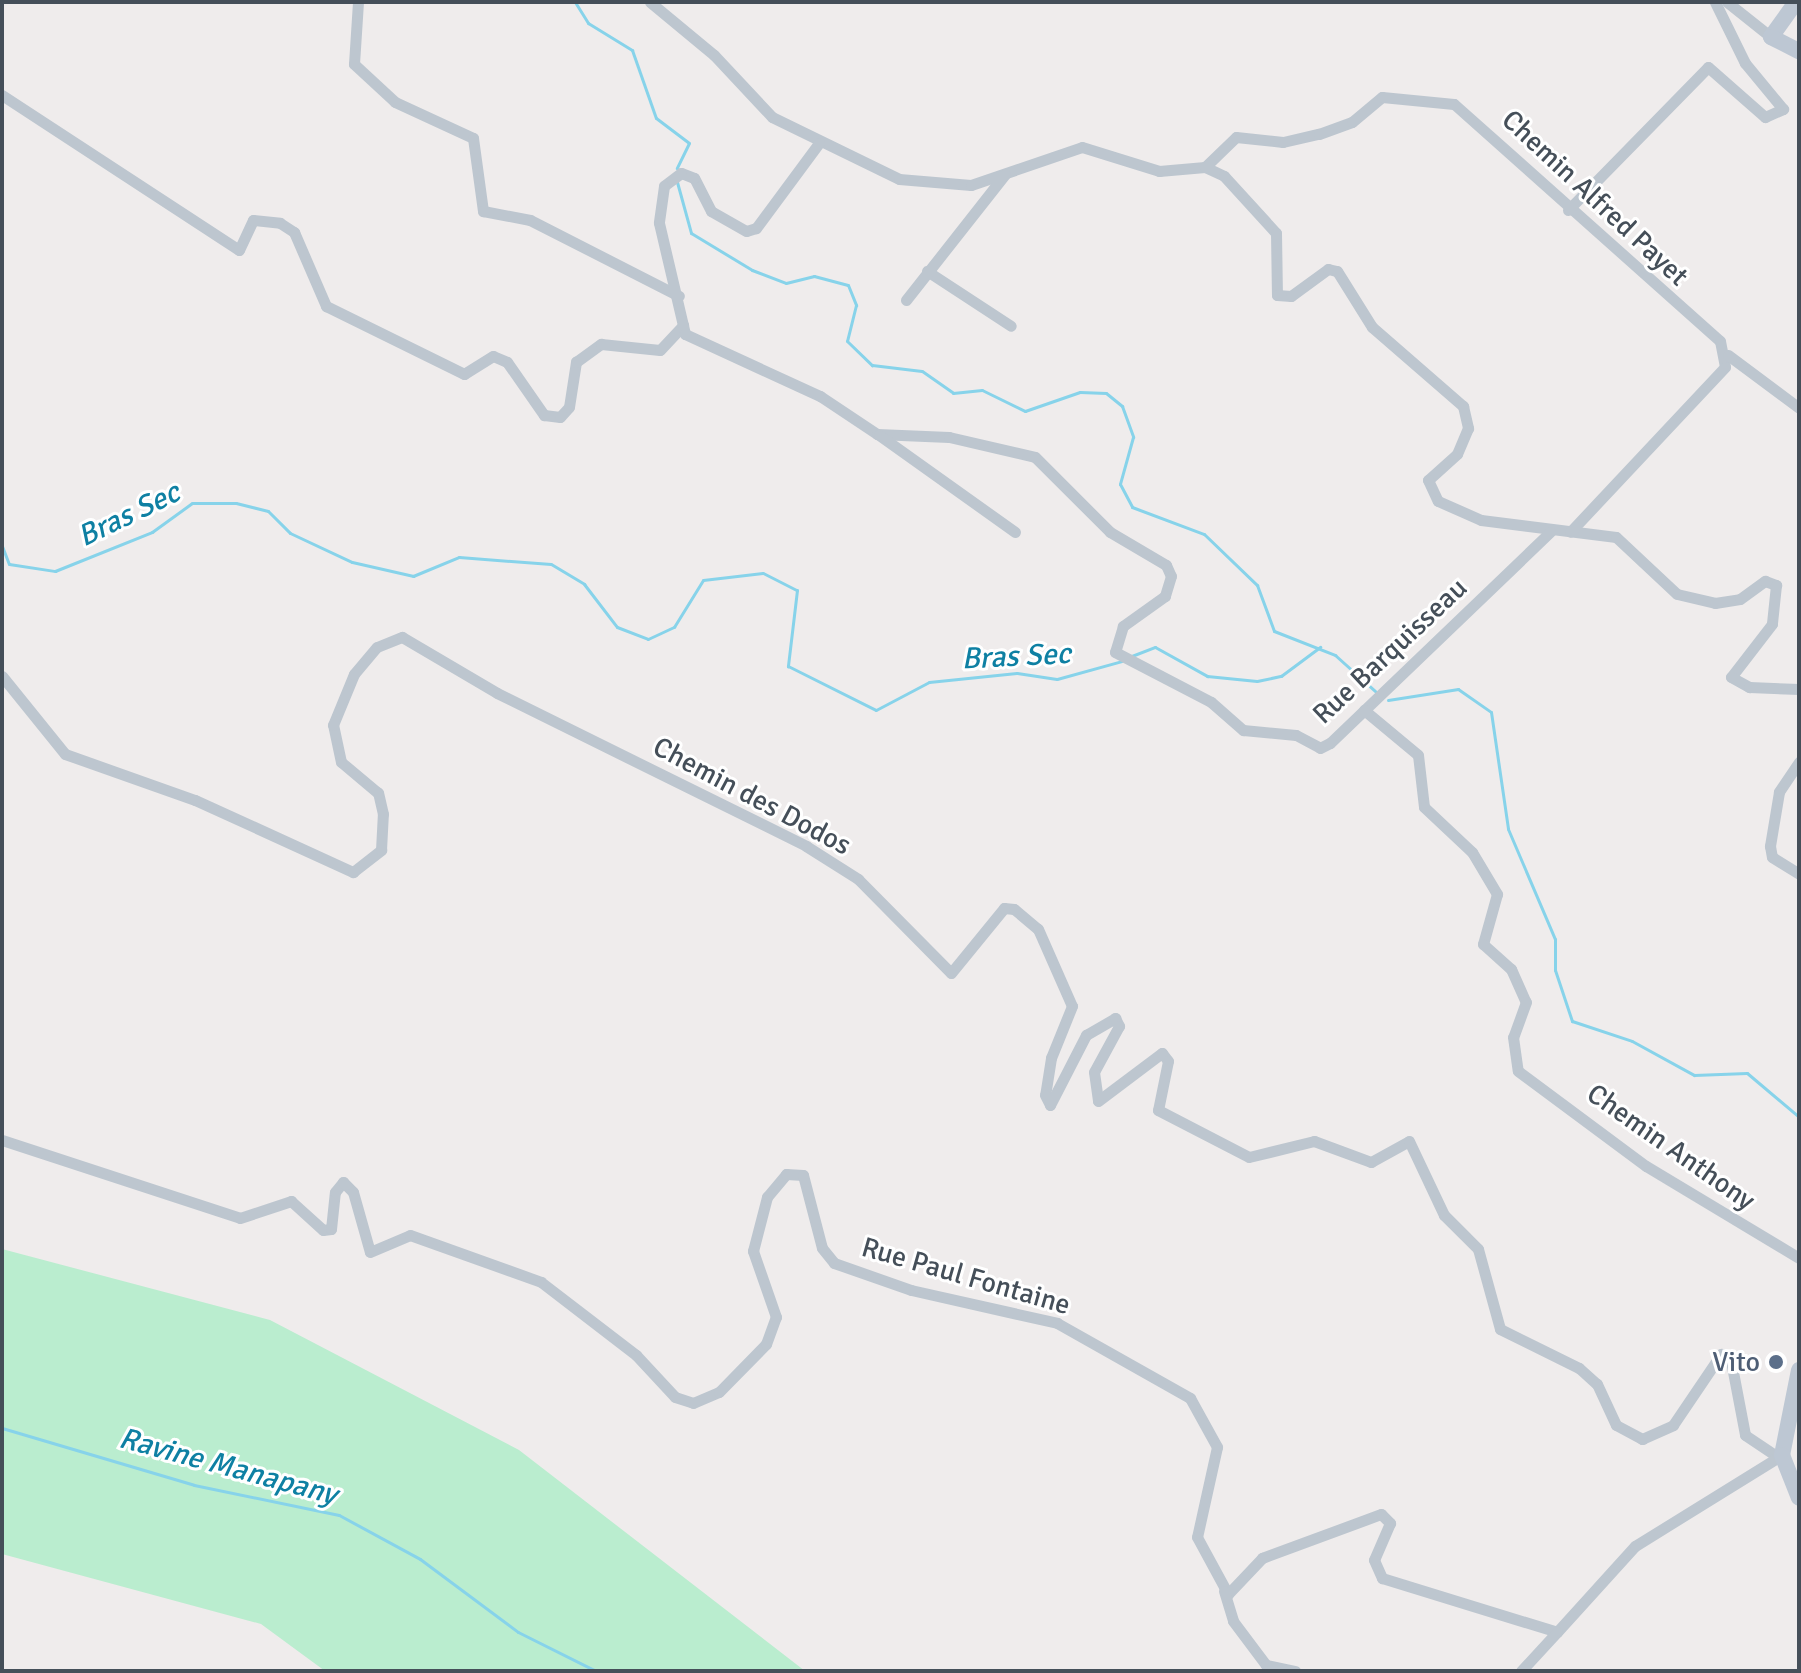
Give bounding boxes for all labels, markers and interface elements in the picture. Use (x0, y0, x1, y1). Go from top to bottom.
street label: Chemin Alfred Payet (1495, 103, 1695, 293)
water label: Bras Sec (72, 475, 186, 555)
street label: Rue Barquisseau (1306, 571, 1474, 731)
water label: Bras Sec (960, 636, 1072, 678)
street label: Chemin des Dodos (647, 730, 857, 862)
street label: Chemin Anthony (1581, 1077, 1761, 1217)
street label: Rue Paul Fontaine (858, 1230, 1074, 1322)
place label: Vito (1712, 1345, 1760, 1379)
marker: Vito (1767, 1353, 1785, 1371)
water label: Ravine Manapany (115, 1421, 341, 1513)

